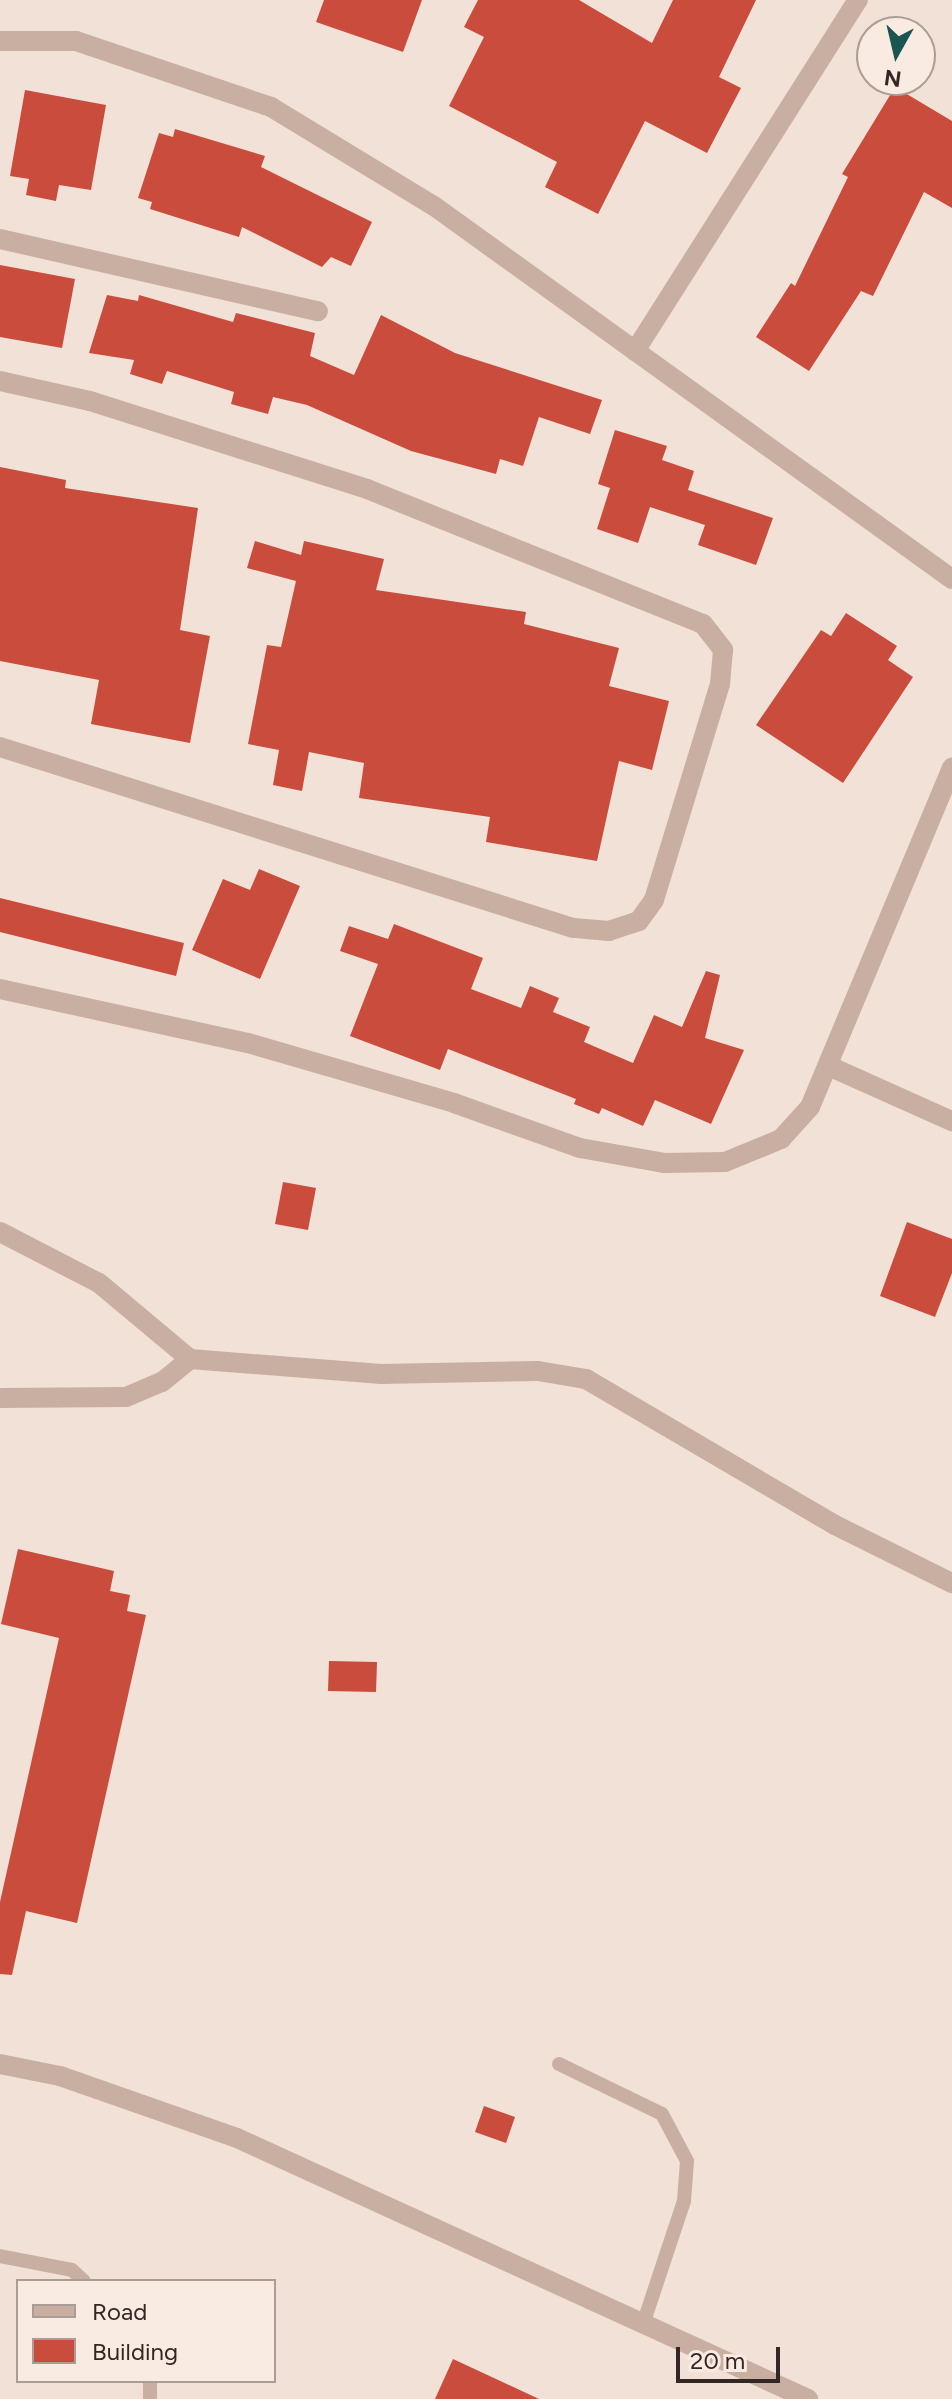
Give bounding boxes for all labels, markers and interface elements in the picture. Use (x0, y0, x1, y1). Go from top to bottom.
north arrow (856, 16, 936, 96)
text: N (883, 64, 903, 93)
legend (16, 2279, 276, 2383)
text: Road (92, 2297, 147, 2326)
scale bar (680, 2331, 784, 2381)
text: Building (92, 2337, 178, 2366)
text: 20 m (690, 2346, 745, 2375)

